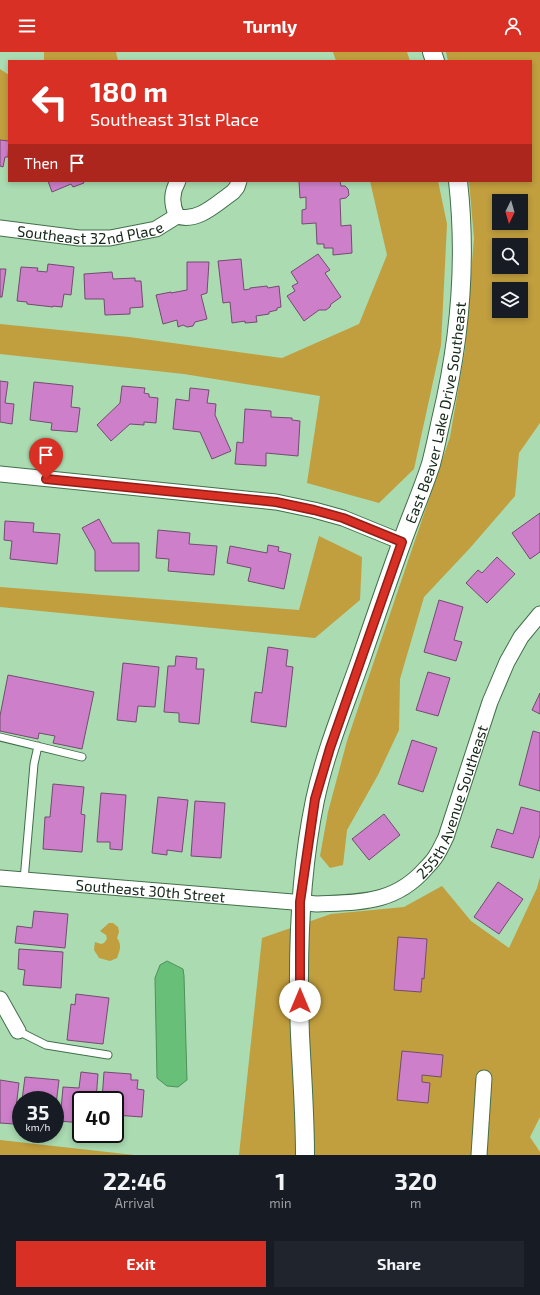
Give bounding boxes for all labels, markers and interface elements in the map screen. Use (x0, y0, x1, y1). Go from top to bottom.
icon: menu (16, 15, 38, 37)
text: Turnly (243, 15, 297, 37)
icon: person (502, 15, 524, 37)
text: 180 m (90, 74, 168, 108)
icon: left (24, 76, 76, 128)
text: Southeast 31st Place (90, 108, 259, 130)
icon: arrive (66, 152, 88, 174)
text: Then (24, 154, 58, 172)
north arrow (492, 194, 528, 230)
map controls (492, 194, 528, 318)
street label: Southeast 32nd Place (16, 218, 167, 248)
button: search (492, 238, 528, 274)
button: layers (492, 282, 528, 318)
street label: East Beaver Lake Drive Southeast (401, 301, 469, 526)
pin (29, 438, 63, 479)
icon: arrive (35, 444, 57, 466)
street label: 255th Avenue Southeast (412, 722, 491, 882)
street label: Southeast 30th Street (75, 875, 226, 905)
position arrow (279, 980, 321, 1022)
speed limit sign: 40 (72, 1091, 124, 1143)
text: 35 (27, 1100, 49, 1124)
text: km/h (26, 1121, 50, 1133)
text: 22:46 (103, 1166, 166, 1195)
text: 1 (275, 1166, 286, 1195)
text: 320 (394, 1166, 437, 1195)
text: Arrival (115, 1195, 154, 1211)
text: min (269, 1195, 291, 1211)
text: m (410, 1195, 421, 1211)
button: Exit (16, 1241, 266, 1287)
button: Share (274, 1241, 524, 1287)

